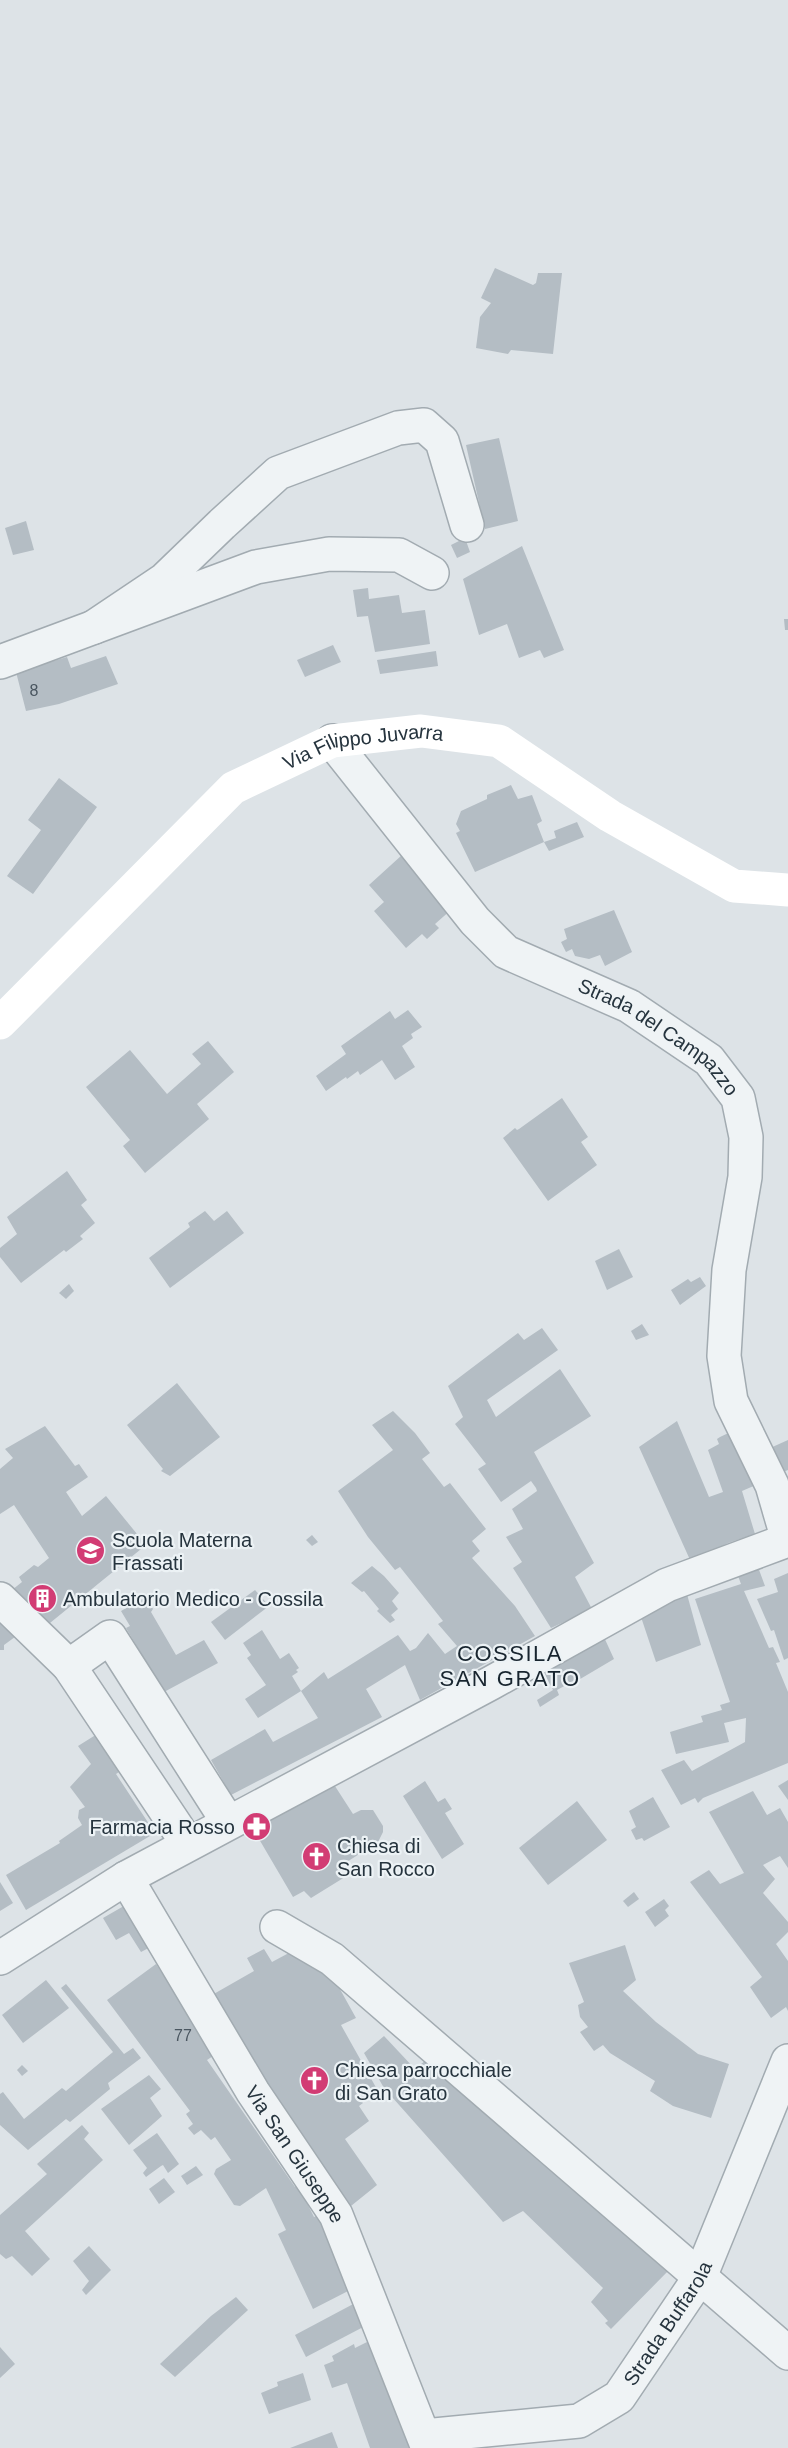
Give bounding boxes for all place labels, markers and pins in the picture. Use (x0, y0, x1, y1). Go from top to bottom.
place label: Scuola Materna Frassati (112, 1529, 253, 1574)
school or university icon: Scuola Materna Frassati (75, 1535, 107, 1567)
building icon: Ambulatorio Medico - Cossila (26, 1583, 58, 1615)
place label: Ambulatorio Medico - Cossila (63, 1588, 324, 1610)
pharmacy icon: Farmacia Rosso (240, 1811, 272, 1843)
place label: Farmacia Rosso (89, 1816, 235, 1838)
place label: Chiesa di San Rocco (337, 1835, 435, 1880)
church icon: Chiesa di San Rocco (300, 1841, 332, 1873)
place label: Chiesa parrocchiale di San Grato (335, 2059, 512, 2104)
church icon: Chiesa parrocchiale di San Grato (298, 2065, 330, 2097)

